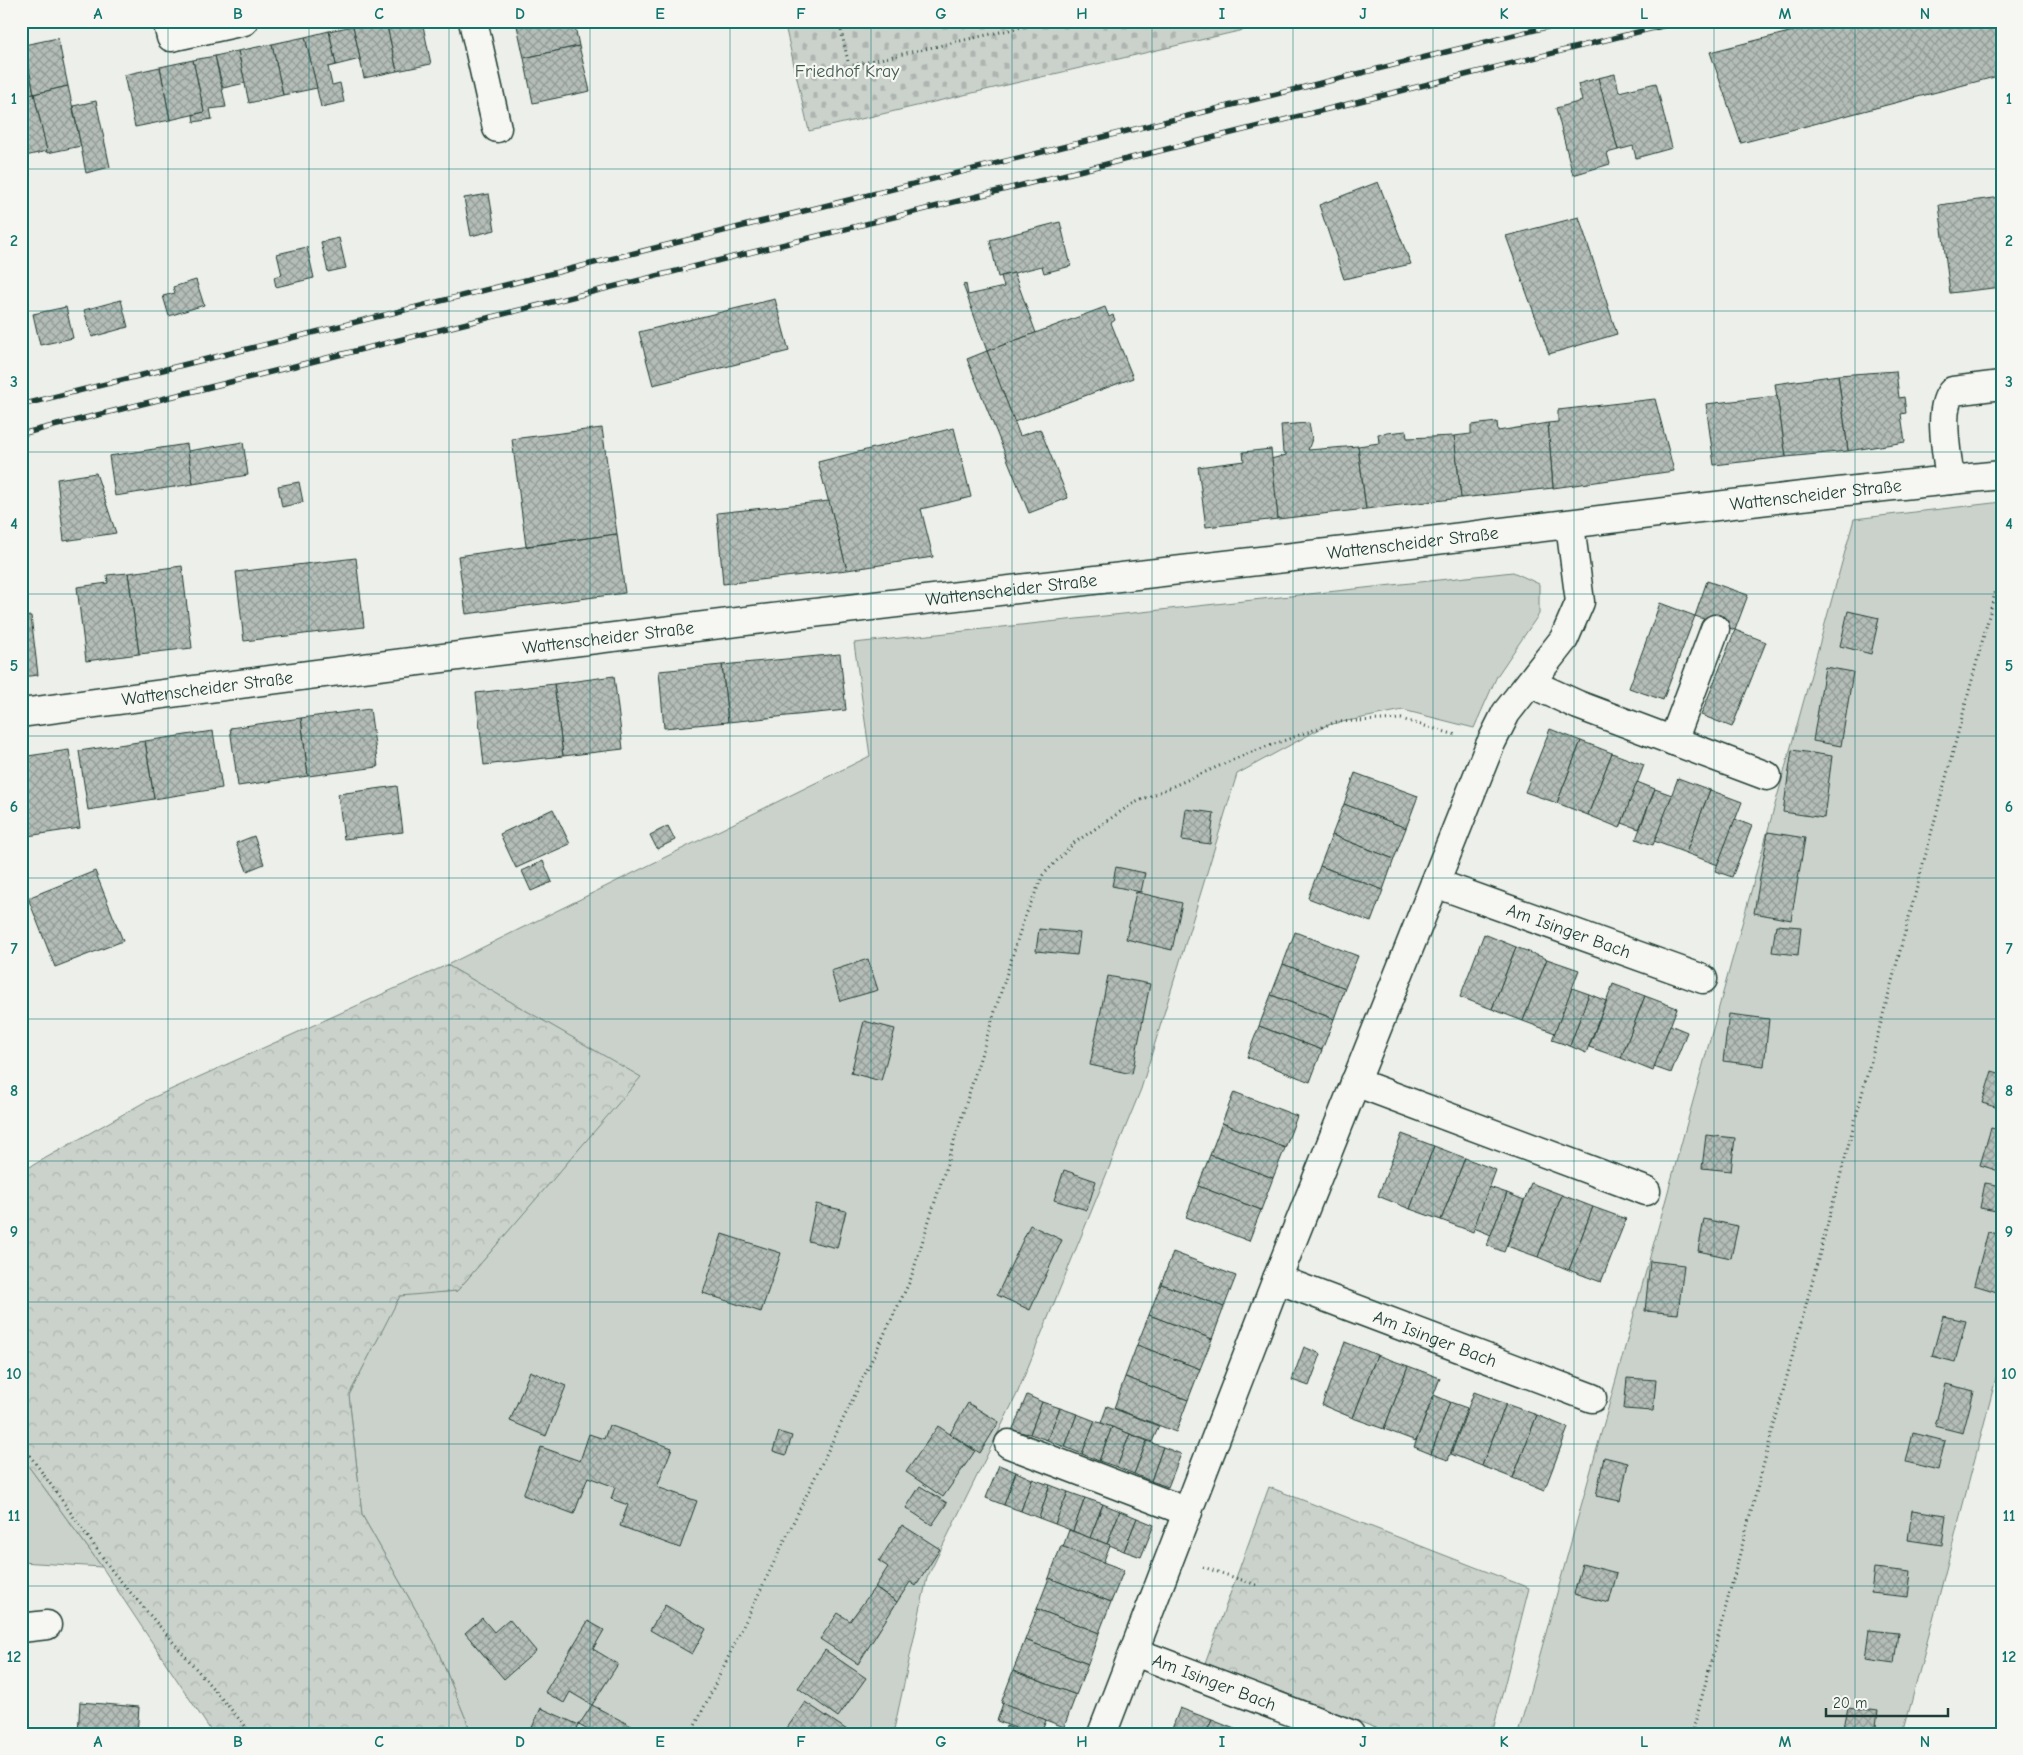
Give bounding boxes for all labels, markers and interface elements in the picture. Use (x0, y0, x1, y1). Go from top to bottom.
text: A (94, 5, 103, 23)
text: B (233, 5, 243, 23)
text: C (374, 5, 384, 23)
text: D (515, 5, 525, 23)
text: E (655, 5, 665, 23)
text: F (796, 5, 806, 23)
text: G (935, 5, 947, 23)
text: H (1076, 5, 1088, 23)
text: I (1219, 5, 1225, 23)
text: J (1359, 5, 1367, 23)
text: K (1499, 5, 1509, 23)
text: L (1640, 5, 1648, 23)
text: M (1779, 5, 1792, 23)
text: N (1920, 5, 1930, 23)
park label: Friedhof Kray (795, 61, 900, 82)
text: 1 (11, 90, 17, 108)
text: 1 (2006, 90, 2012, 108)
text: 2 (10, 232, 18, 250)
text: 2 (2005, 232, 2013, 250)
text: 3 (10, 373, 18, 391)
text: 3 (2005, 373, 2013, 391)
street label: Wattenscheider Straße (1729, 475, 1903, 515)
text: 4 (10, 515, 18, 533)
text: 4 (2005, 515, 2013, 533)
street label: Wattenscheider Straße (1326, 522, 1500, 564)
street label: Wattenscheider Straße (924, 569, 1098, 610)
street label: Wattenscheider Straße (521, 617, 695, 659)
text: 5 (10, 657, 18, 675)
text: 5 (2005, 657, 2013, 675)
street label: Wattenscheider Straße (120, 667, 294, 710)
text: 6 (10, 798, 18, 816)
text: 6 (2005, 798, 2013, 816)
street label: Am Isinger Bach (1504, 899, 1634, 963)
text: 7 (10, 940, 18, 958)
text: 7 (2005, 940, 2013, 958)
text: 8 (10, 1082, 18, 1100)
text: 8 (2005, 1082, 2013, 1100)
text: 9 (10, 1223, 18, 1241)
text: 9 (2005, 1223, 2013, 1241)
street label: Am Isinger Bach (1370, 1306, 1500, 1372)
text: 10 (6, 1365, 22, 1383)
text: 10 (2001, 1365, 2017, 1383)
text: 11 (8, 1507, 20, 1525)
text: 11 (2003, 1507, 2015, 1525)
text: 12 (7, 1648, 21, 1666)
text: 12 (2002, 1648, 2016, 1666)
street label: Am Isinger Bach (1150, 1649, 1279, 1715)
scale bar (1826, 1685, 1948, 1717)
text: 20 m (1833, 1694, 1867, 1712)
text: A (94, 1733, 103, 1751)
text: B (233, 1733, 243, 1751)
text: C (374, 1733, 384, 1751)
text: D (515, 1733, 525, 1751)
text: E (655, 1733, 665, 1751)
text: F (796, 1733, 806, 1751)
text: G (935, 1733, 947, 1751)
text: H (1076, 1733, 1088, 1751)
text: I (1219, 1733, 1225, 1751)
text: J (1359, 1733, 1367, 1751)
text: K (1499, 1733, 1509, 1751)
text: L (1640, 1733, 1648, 1751)
text: M (1779, 1733, 1792, 1751)
text: N (1920, 1733, 1930, 1751)

